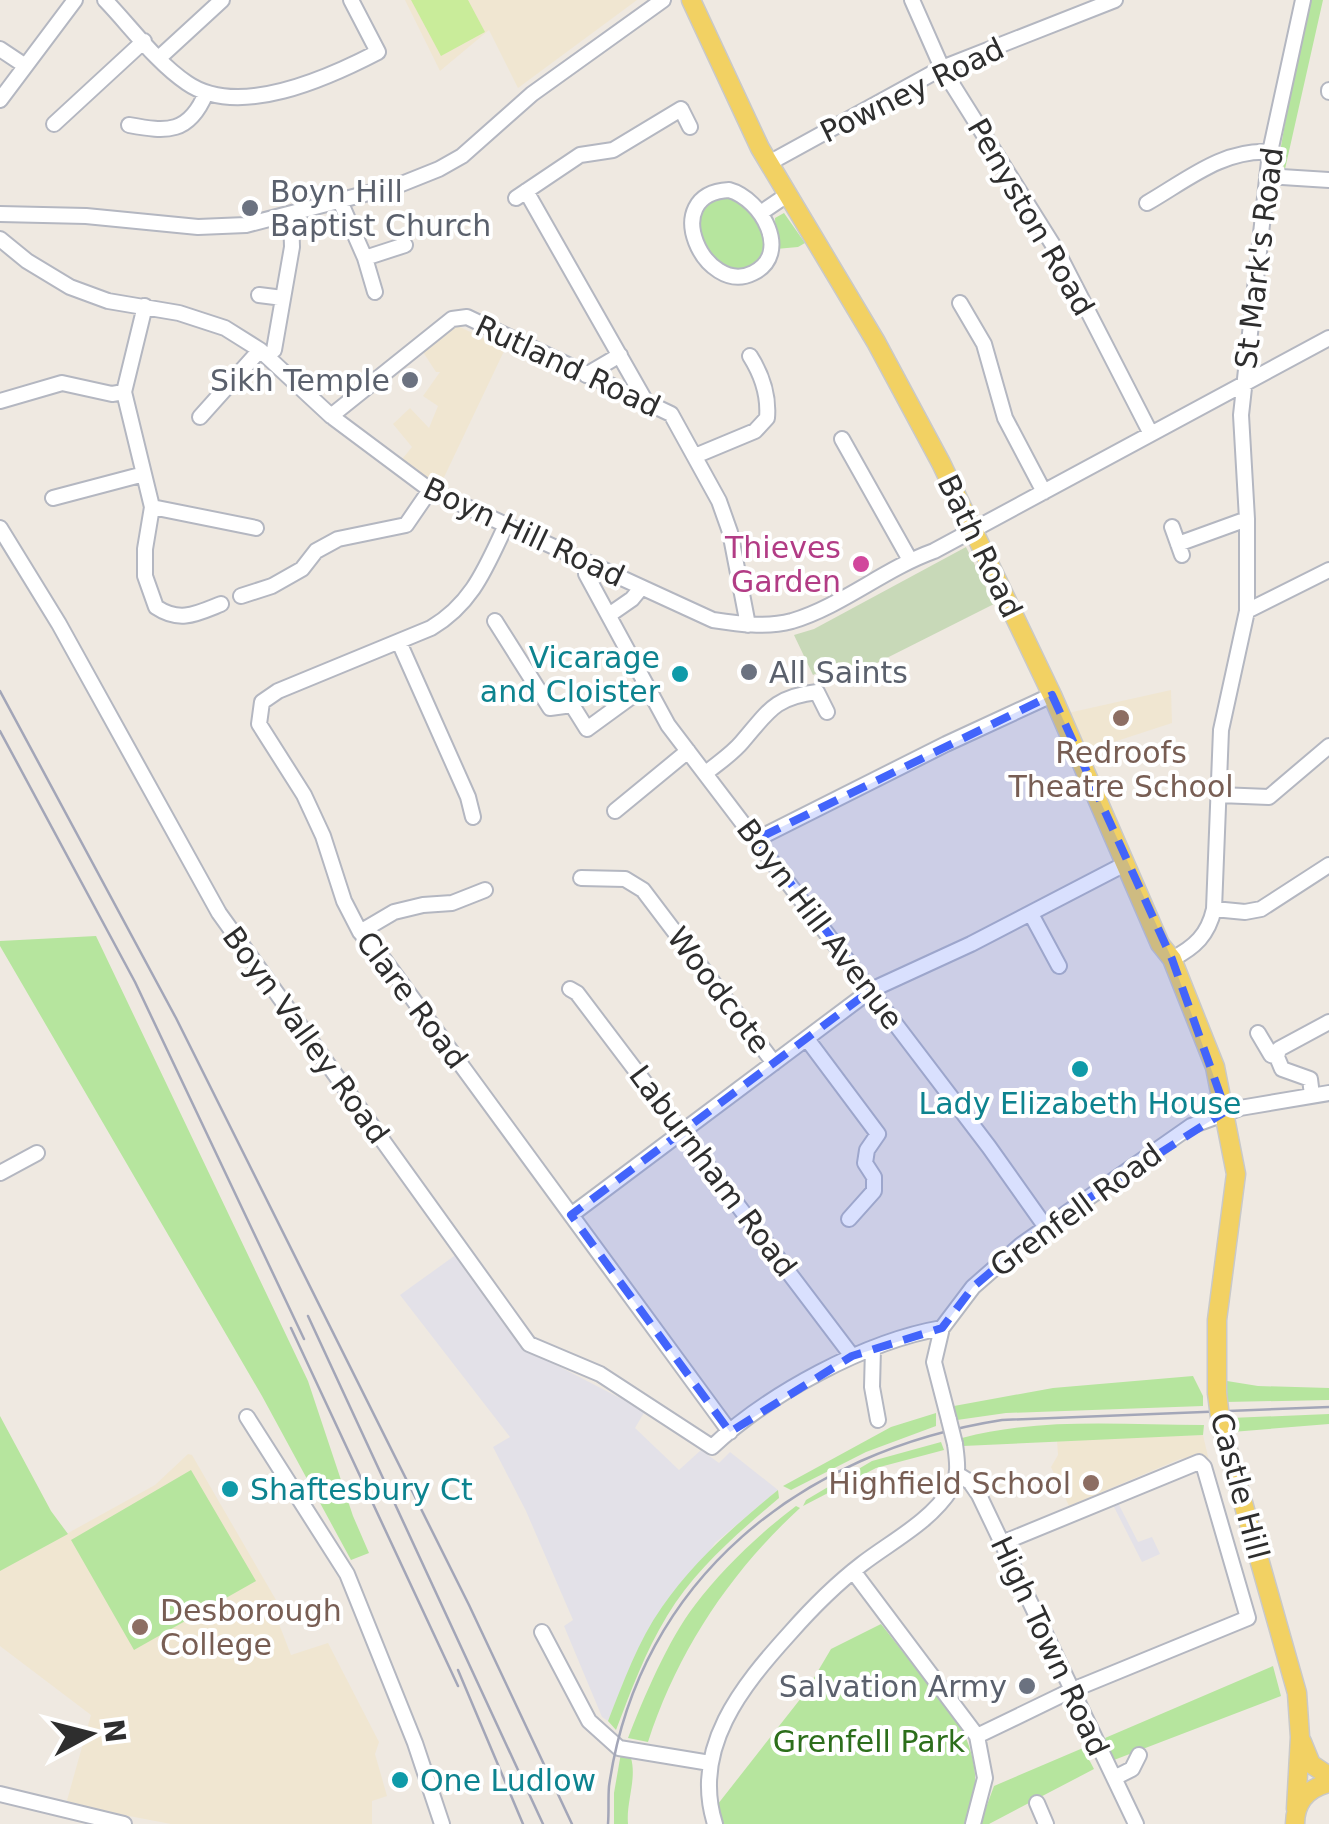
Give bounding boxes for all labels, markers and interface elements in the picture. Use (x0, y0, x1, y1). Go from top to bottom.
street label: Powney Road (814, 30, 1010, 150)
street label: Penyston Road (960, 112, 1102, 322)
street label: St Mark's Road (1228, 145, 1290, 371)
place label: Boyn Hill Baptist Church (270, 174, 491, 243)
marker: Boyn Hill Baptist Church (239, 197, 261, 219)
street label: Rutland Road (470, 308, 666, 424)
place label: Sikh Temple (210, 363, 390, 398)
marker: Sikh Temple (399, 369, 421, 391)
street label: Bath Road (930, 469, 1030, 623)
street label: Boyn Hill Road (418, 470, 630, 594)
place label: Thieves Garden (724, 530, 841, 599)
marker: Thieves Garden (850, 553, 872, 575)
place label: Vicarage and Cloister (480, 640, 661, 709)
place label: All Saints (769, 655, 908, 690)
marker: All Saints (738, 661, 760, 683)
marker: Vicarage and Cloister (669, 663, 691, 685)
marker: Redroofs Theatre School (1110, 707, 1132, 729)
place label: Redroofs Theatre School (1007, 735, 1234, 804)
street label: Boyn Hill Avenue (730, 812, 910, 1036)
street label: Boyn Valley Road (216, 920, 396, 1150)
street label: Woodcote (660, 920, 778, 1060)
street label: Clare Road (349, 925, 475, 1075)
street label: Laburnham Road (622, 1058, 804, 1284)
marker: Lady Elizabeth House (1069, 1058, 1091, 1080)
place label: Lady Elizabeth House (918, 1086, 1242, 1121)
street label: Grenfell Road (984, 1136, 1168, 1284)
street label: Castle Hill (1204, 1409, 1276, 1563)
place label: Highfield School (828, 1466, 1071, 1501)
place label: Shaftesbury Ct (250, 1472, 473, 1507)
marker: Highfield School (1080, 1472, 1102, 1494)
marker: Shaftesbury Ct (219, 1478, 241, 1500)
street label: High Town Road (984, 1531, 1116, 1761)
place label: Desborough College (160, 1593, 342, 1662)
marker: Desborough College (129, 1616, 151, 1638)
place label: Salvation Army (779, 1669, 1007, 1704)
marker: Salvation Army (1016, 1675, 1038, 1697)
north arrow (40, 1684, 140, 1784)
text: N (97, 1717, 132, 1745)
park label: Grenfell Park (773, 1724, 966, 1759)
place label: One Ludlow (420, 1763, 596, 1798)
marker: One Ludlow (389, 1769, 411, 1791)

